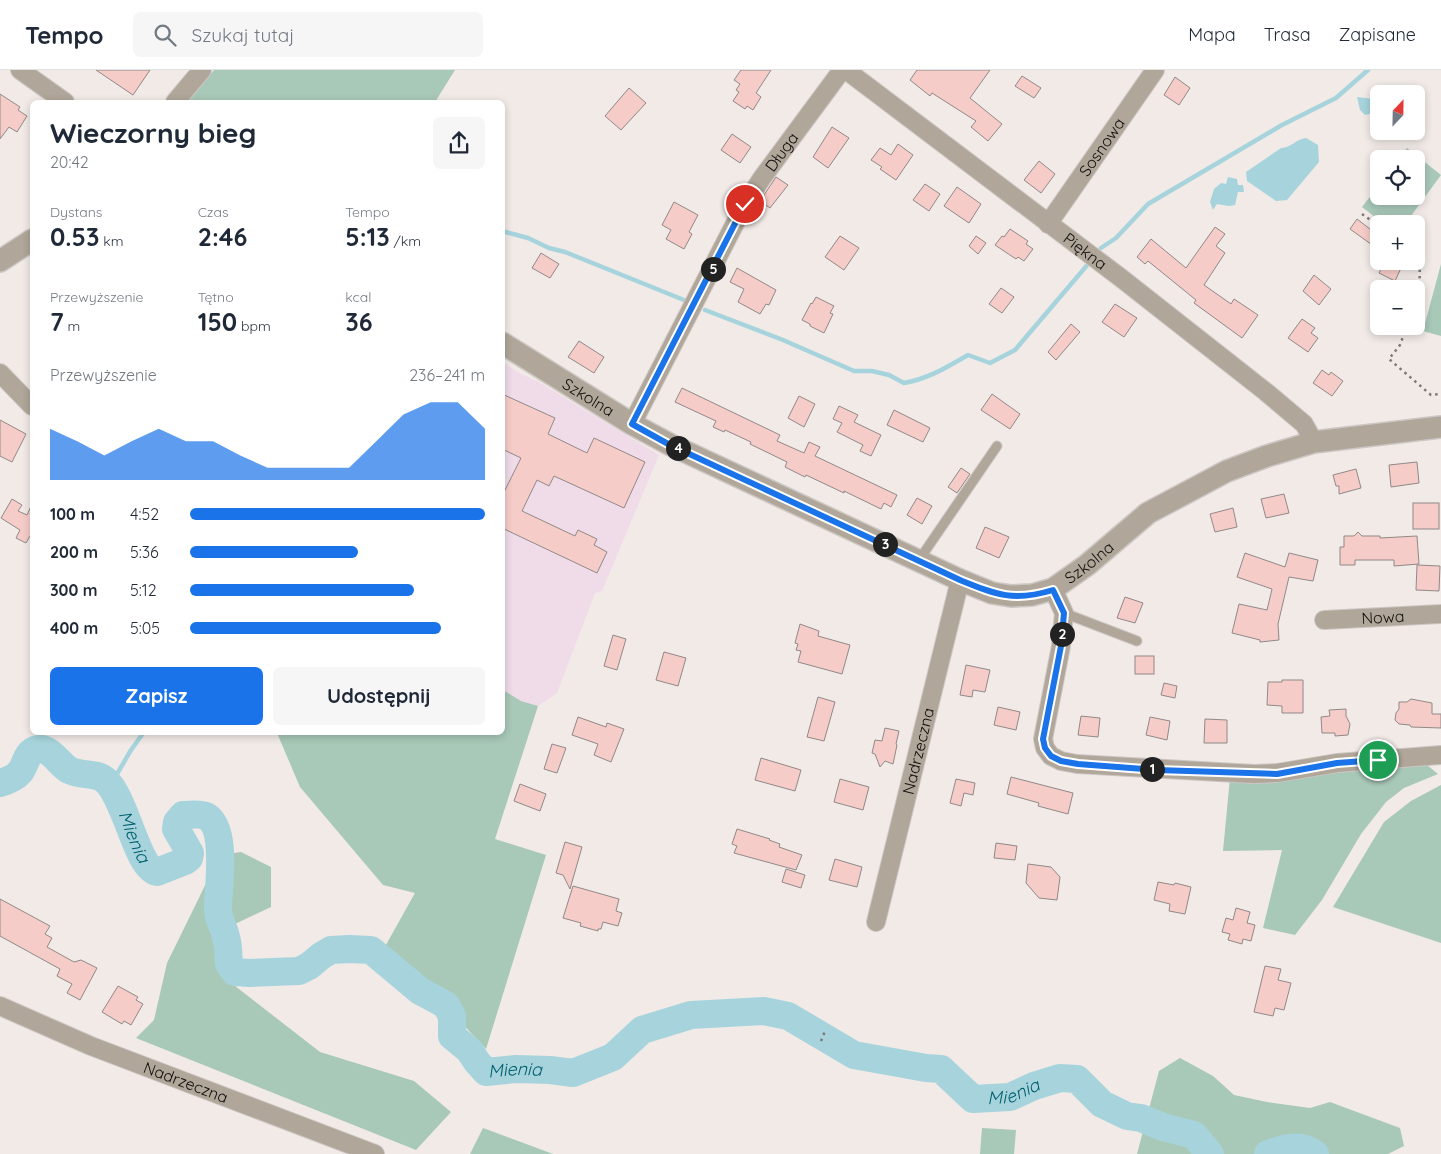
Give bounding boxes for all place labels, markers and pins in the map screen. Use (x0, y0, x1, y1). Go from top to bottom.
pin (724, 183, 766, 225)
pin: 5 (700, 256, 726, 282)
pin: 4 (666, 436, 690, 460)
pin: 3 (872, 532, 898, 556)
pin: 2 (1050, 622, 1074, 646)
pin (1357, 739, 1399, 781)
pin: 1 (1140, 756, 1164, 782)

